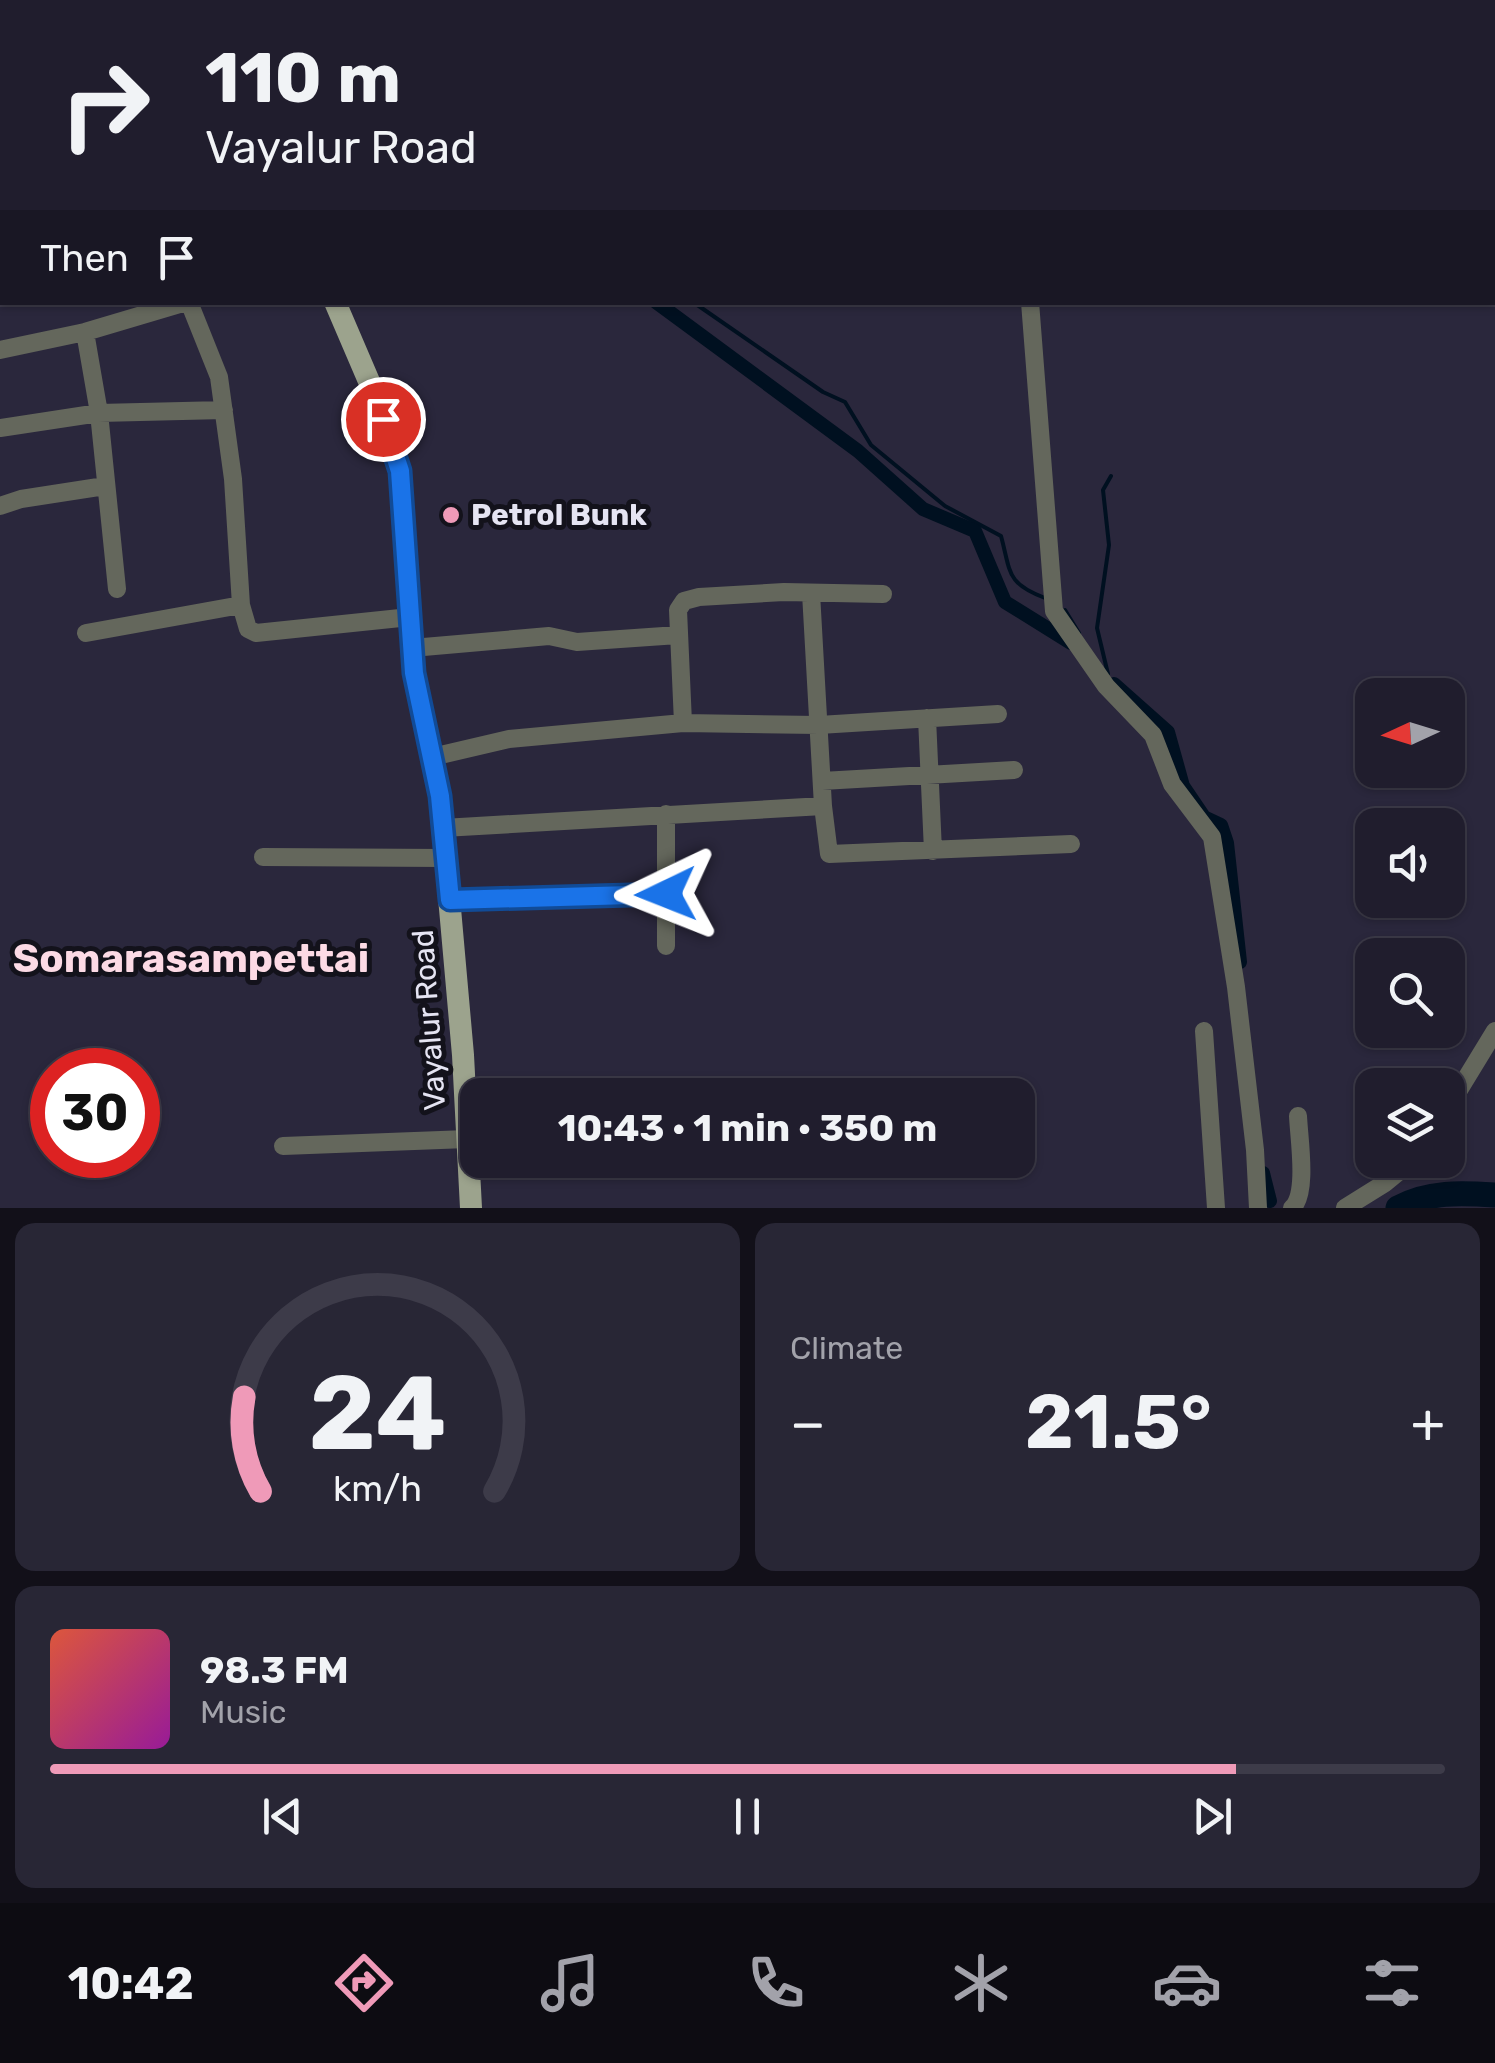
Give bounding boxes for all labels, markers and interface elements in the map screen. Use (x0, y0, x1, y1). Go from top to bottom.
text: 110 m (205, 37, 401, 120)
icon: right (40, 40, 170, 170)
text: Vayalur Road (205, 121, 477, 174)
icon: arrive (149, 230, 204, 285)
text: Then (40, 235, 129, 281)
pin (341, 377, 426, 462)
icon: arrive (356, 392, 411, 447)
place label: Petrol Bunk (471, 497, 647, 533)
marker: Petrol Bunk (440, 504, 462, 526)
north arrow (1355, 678, 1465, 788)
map controls (1355, 678, 1465, 1178)
button: sound (1355, 808, 1465, 918)
position arrow (614, 842, 718, 946)
street label: Vayalur Road (405, 928, 453, 1112)
district label: Somarasampettai (13, 935, 369, 982)
button: search (1355, 938, 1465, 1048)
speed limit sign: 30 (30, 1048, 160, 1178)
button: layers (1355, 1068, 1465, 1178)
text: 10:43 · 1 min · 350 m (558, 1105, 937, 1151)
text: Climate (790, 1329, 903, 1367)
text: 24 (308, 1352, 447, 1475)
text: 21.5° (1025, 1378, 1212, 1467)
text: − (790, 1391, 826, 1456)
text: + (1411, 1391, 1445, 1456)
text: km/h (333, 1468, 422, 1510)
text: 98.3 FM (200, 1647, 349, 1693)
text: Music (200, 1693, 286, 1731)
icon: previous (255, 1789, 310, 1844)
icon: pause (720, 1789, 775, 1844)
icon: next (1185, 1789, 1240, 1844)
icon: directions (329, 1948, 399, 2018)
icon: music (535, 1948, 605, 2018)
icon: phone (741, 1948, 811, 2018)
icon: climate (946, 1948, 1016, 2018)
icon: car (1152, 1948, 1222, 2018)
icon: filters (1357, 1948, 1427, 2018)
text: 10:42 (68, 1957, 194, 2010)

